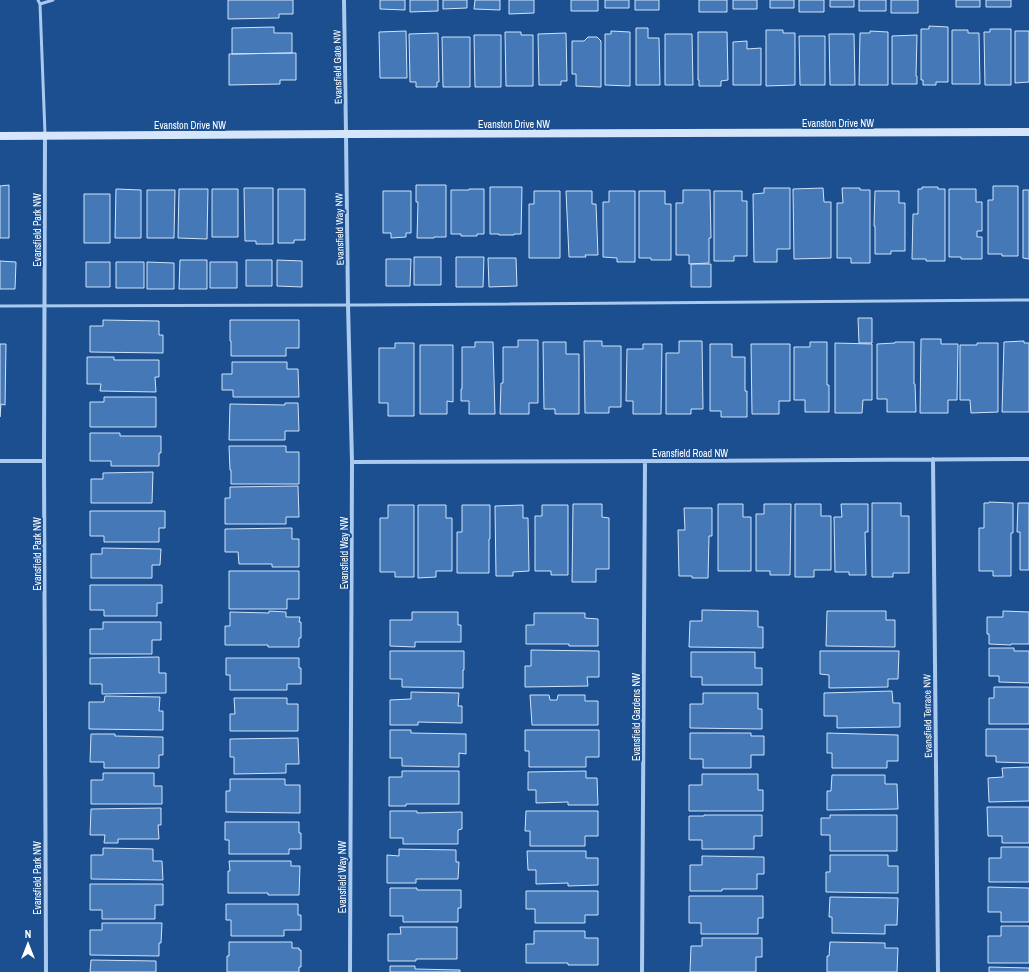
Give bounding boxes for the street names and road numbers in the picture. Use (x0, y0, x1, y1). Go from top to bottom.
street label: Evansfield Gate NW (330, 29, 345, 104)
street label: Evanston Drive NW (802, 117, 874, 130)
street label: Evanston Drive NW (478, 118, 550, 131)
street label: Evanston Drive NW (154, 119, 226, 132)
street label: Evansfield Way NW (332, 192, 347, 265)
street label: Evansfield Park NW (31, 193, 44, 267)
street label: Evansfield Road NW (652, 447, 728, 460)
street label: Evansfield Way NW (338, 516, 351, 589)
street label: Evansfield Park NW (31, 517, 44, 591)
street label: Evansfield Gardens NW (630, 673, 643, 761)
street label: Evansfield Terrace NW (920, 674, 935, 758)
street label: Evansfield Way NW (336, 840, 349, 913)
street label: Evansfield Park NW (31, 841, 44, 915)

